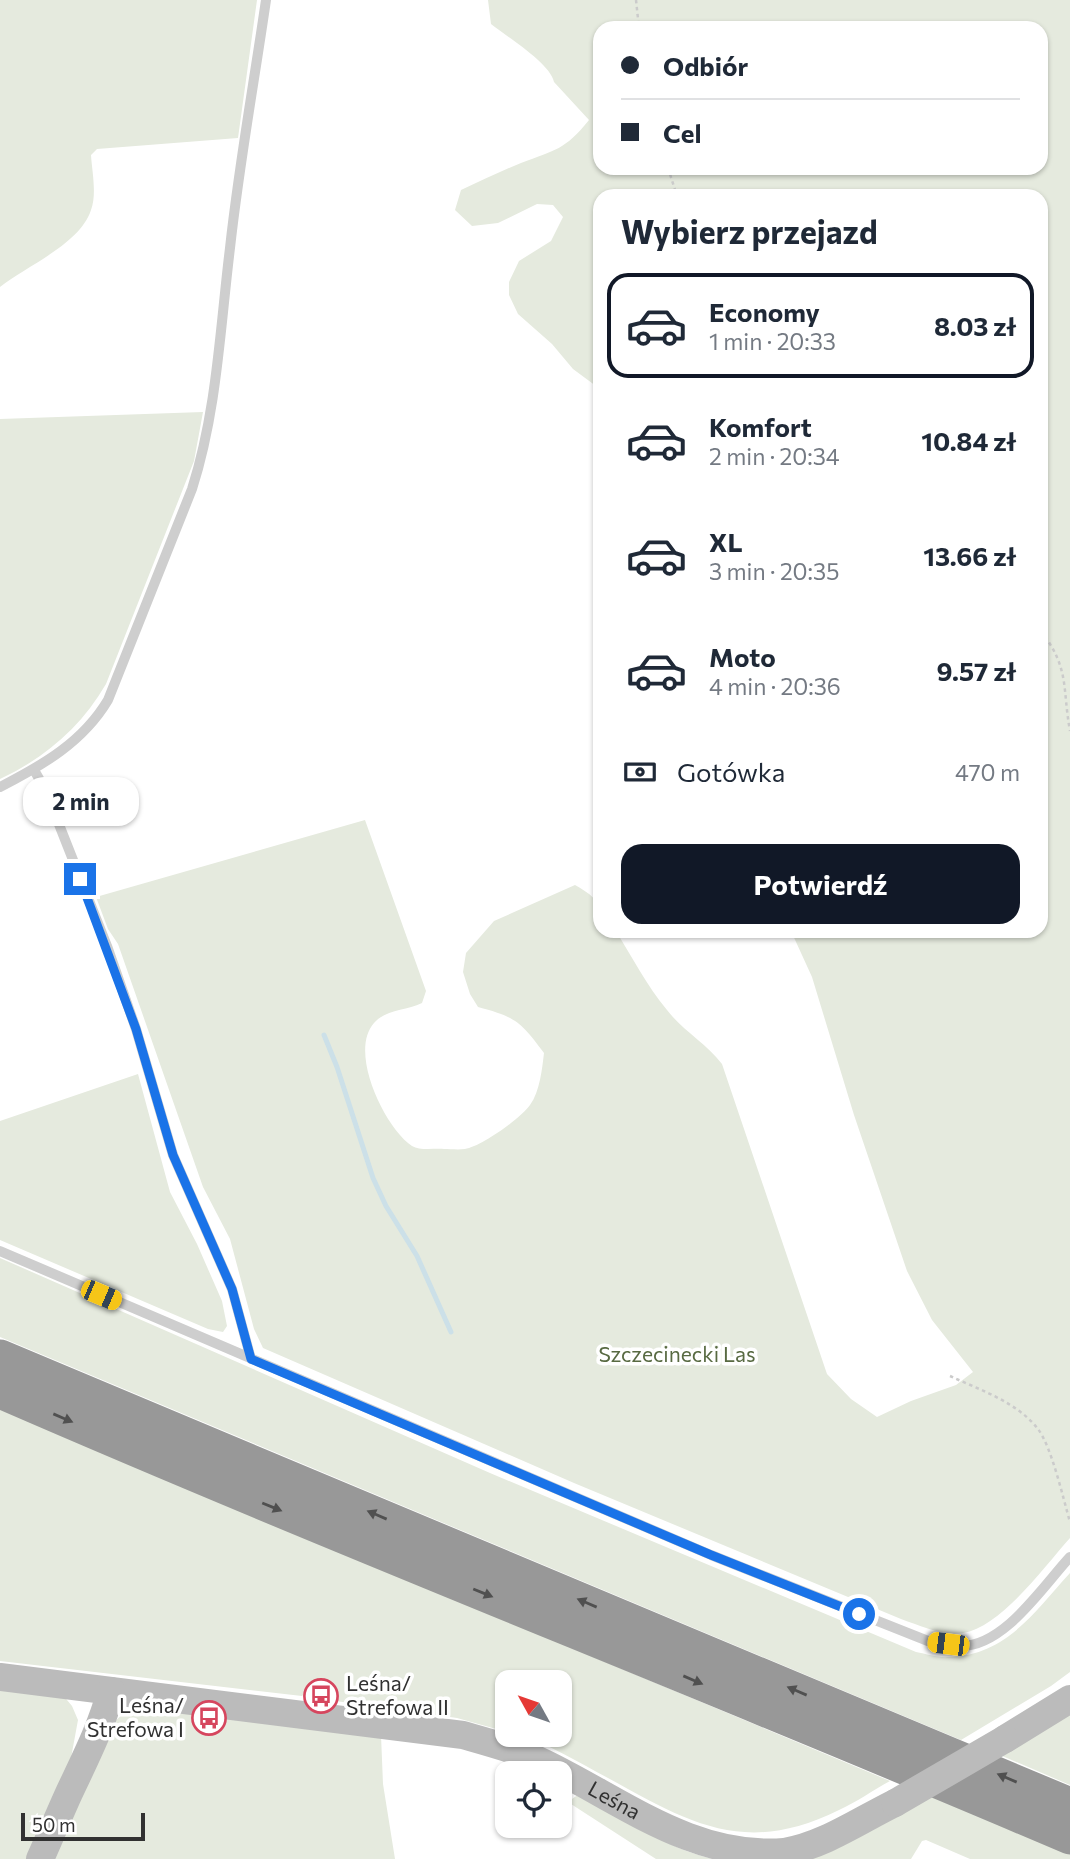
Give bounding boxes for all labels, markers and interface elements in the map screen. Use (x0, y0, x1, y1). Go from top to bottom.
text: Odbiór (663, 50, 748, 81)
text: Cel (663, 117, 702, 148)
text: Wybierz przejazd (621, 211, 878, 251)
icon: car (625, 294, 688, 357)
text: Economy (709, 296, 820, 327)
text: 8.03 zł (934, 310, 1016, 341)
text: 1 min · 20:33 (709, 327, 836, 355)
icon: car (625, 409, 688, 472)
text: Komfort (709, 411, 812, 442)
text: 10.84 zł (921, 425, 1016, 456)
text: 2 min · 20:34 (709, 442, 840, 470)
icon: car (625, 524, 688, 587)
text: XL (709, 526, 743, 557)
text: 13.66 zł (923, 540, 1016, 571)
text: 3 min · 20:35 (709, 557, 839, 585)
icon: car (625, 639, 688, 702)
text: Moto (709, 641, 776, 672)
text: 9.57 zł (936, 655, 1016, 686)
text: 4 min · 20:36 (709, 672, 841, 700)
icon: cash (621, 753, 659, 791)
text: Gotówka (677, 756, 785, 787)
text: 470 m (955, 758, 1020, 786)
callout: 2 min (22, 778, 138, 826)
text: 2 min (52, 787, 110, 815)
button: Potwierdź (621, 844, 1020, 924)
route end (64, 863, 96, 895)
car (78, 1277, 125, 1313)
park label: Szczecinecki Las (598, 1341, 756, 1366)
one-way arrow (52, 1413, 73, 1424)
one-way arrow (262, 1502, 283, 1513)
one-way arrow (366, 1510, 387, 1521)
one-way arrow (472, 1587, 493, 1598)
one-way arrow (577, 1597, 597, 1609)
route start (843, 1598, 875, 1630)
car (926, 1631, 971, 1657)
place label: Leśna/ Strefowa II (346, 1670, 449, 1719)
north arrow (495, 1670, 572, 1746)
map controls (495, 1670, 572, 1838)
one-way arrow (683, 1674, 703, 1686)
bus stop icon: Leśna/ Strefowa II (302, 1677, 340, 1715)
one-way arrow (786, 1685, 807, 1696)
place label: Leśna/ Strefowa I (87, 1692, 184, 1741)
bus stop icon: Leśna/ Strefowa I (190, 1699, 228, 1737)
button: locate (495, 1761, 572, 1838)
one-way arrow (996, 1773, 1017, 1784)
street label: Leśna (584, 1775, 645, 1824)
scale bar (21, 1810, 145, 1842)
text: 50 m (32, 1813, 76, 1836)

